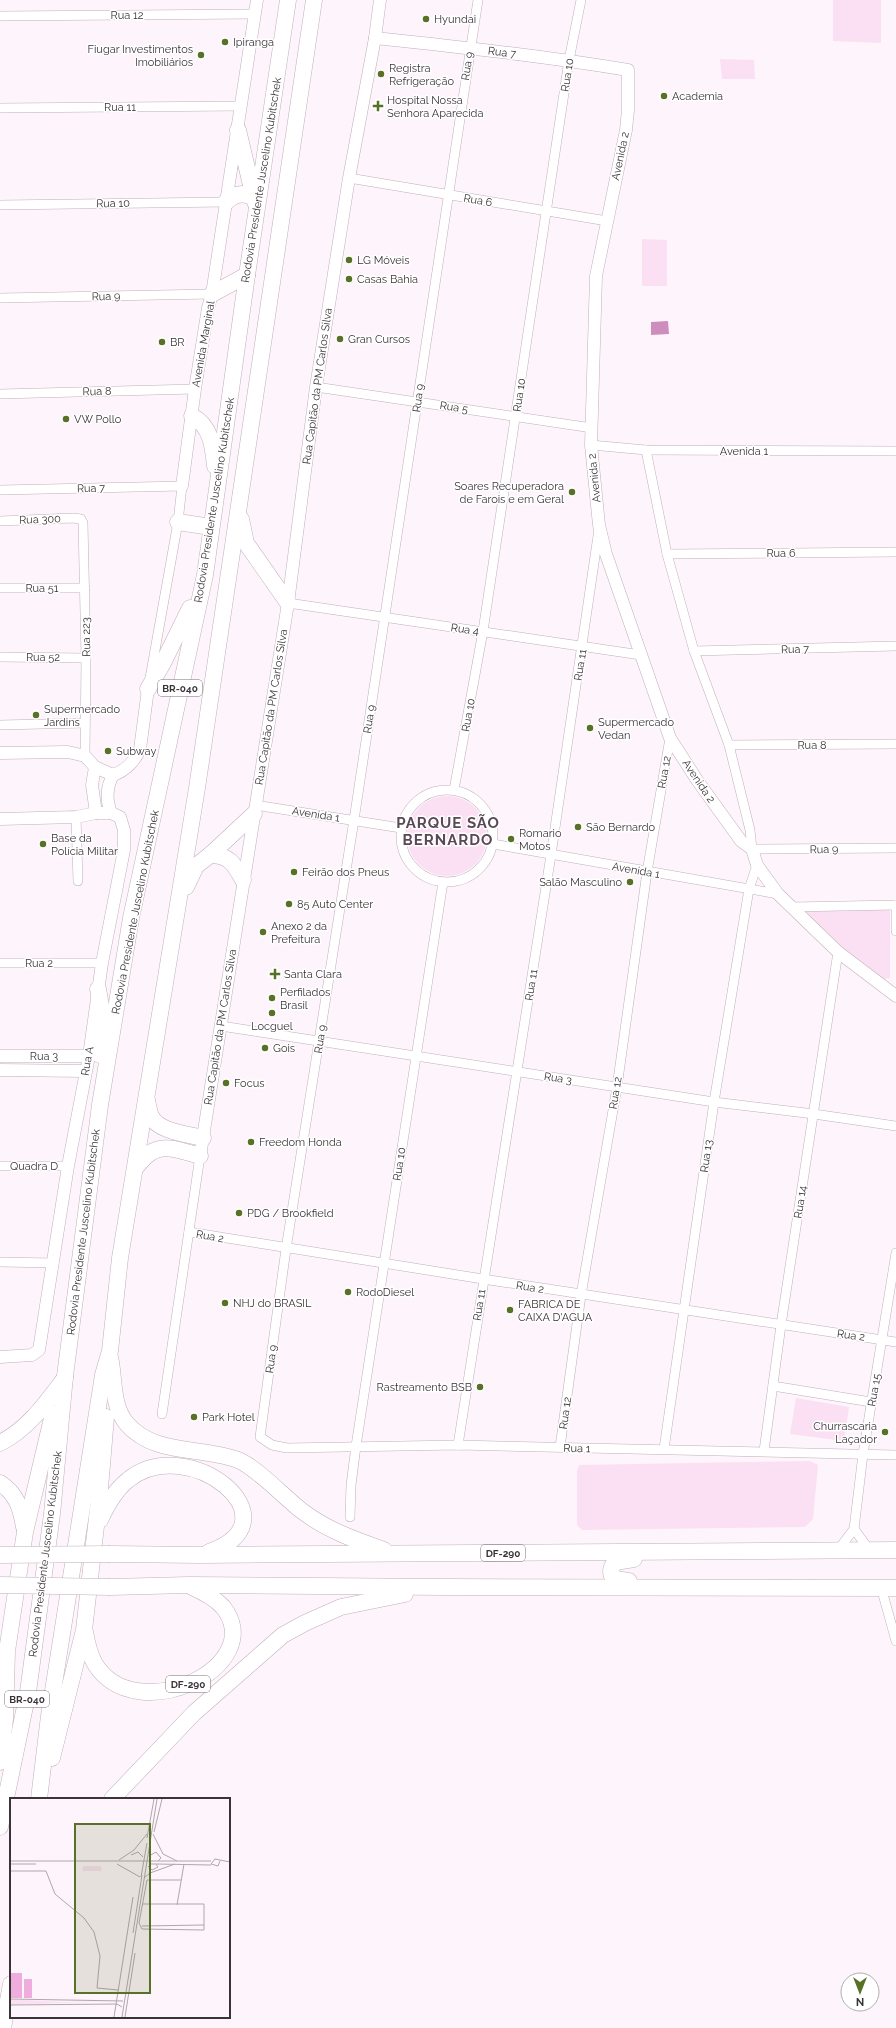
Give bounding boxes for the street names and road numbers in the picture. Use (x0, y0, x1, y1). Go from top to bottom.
street label: Rua 12 (111, 9, 144, 22)
street label: Rua 7 (487, 44, 517, 61)
street label: Rua 9 (459, 51, 476, 81)
street label: Rua 10 (558, 57, 577, 93)
street label: Rodovia Presidente Juscelino Kubitschek (239, 76, 284, 284)
street label: Rua 11 (104, 101, 136, 114)
street label: Avenida 2 (609, 130, 632, 182)
street label: Rua 6 (462, 192, 494, 209)
street label: Rua 10 (96, 197, 130, 210)
street label: Rua 9 (91, 290, 121, 303)
street label: Avenida Marginal (189, 300, 217, 388)
street label: Rua Capitão da PM Carlos Silva (300, 307, 335, 465)
street label: Rua 10 (511, 377, 528, 413)
street label: Rua 9 (410, 383, 427, 413)
street label: Rua 8 (82, 385, 112, 398)
street label: Rodovia Presidente Juscelino Kubitschek (192, 396, 237, 604)
street label: Rua 5 (439, 399, 469, 416)
street label: Avenida 1 (720, 445, 768, 458)
street label: Avenida 2 (585, 452, 604, 503)
street label: Rua 7 (77, 482, 105, 495)
street label: Rua 300 (19, 512, 61, 527)
street label: Rua 6 (766, 547, 796, 560)
street label: Rua 51 (25, 582, 59, 595)
street label: Rua 223 (80, 617, 93, 657)
street label: Rua 4 (450, 621, 480, 638)
street label: Rua Capitão da PM Carlos Silva (253, 628, 290, 786)
street label: Rua 7 (781, 643, 809, 656)
street label: Rua 11 (572, 648, 589, 682)
street label: Rua 52 (26, 651, 60, 664)
road number: BR-040 (158, 680, 202, 696)
street label: Rua 10 (459, 697, 478, 733)
street label: Rua 9 (361, 704, 378, 734)
street label: Rua 8 (798, 739, 826, 752)
street label: Rua 12 (655, 755, 674, 789)
street label: Avenida 2 (679, 757, 718, 806)
street label: Avenida 1 (291, 804, 341, 825)
street label: Rodovia Presidente Juscelino Kubitschek (109, 809, 162, 1015)
street label: Rua 9 (809, 843, 839, 856)
street label: Avenida 1 (611, 860, 661, 881)
street label: Rua Capitão da PM Carlos Silva (202, 948, 239, 1106)
street label: Rua 2 (25, 957, 53, 970)
street label: Rua 11 (523, 968, 540, 1002)
street label: Rua 9 (312, 1024, 329, 1054)
street label: Rua A (79, 1045, 97, 1077)
street label: Rua 3 (30, 1050, 58, 1063)
street label: Rua 3 (543, 1070, 573, 1087)
street label: Rua 12 (607, 1076, 625, 1110)
street label: Rodovia Presidente Juscelino Kubitschek (64, 1128, 103, 1336)
street label: Rua 13 (698, 1139, 715, 1173)
street label: Rua 10 (390, 1146, 409, 1182)
street label: Quadra D (10, 1160, 58, 1173)
street label: Rua 14 (791, 1185, 810, 1219)
street label: Rua 2 (195, 1228, 225, 1245)
street label: Rua 2 (515, 1279, 545, 1296)
street label: Rua 11 (471, 1288, 488, 1322)
street label: Rua 2 (836, 1327, 866, 1344)
street label: Rua 9 (263, 1344, 280, 1374)
street label: Rua 15 (865, 1373, 884, 1408)
street label: Rua 12 (557, 1396, 574, 1430)
street label: Rua 1 (563, 1442, 591, 1455)
street label: Rodovia Presidente Juscelino Kubitschek (26, 1450, 65, 1658)
road number: DF-290 (481, 1545, 525, 1561)
road number: DF-290 (166, 1676, 210, 1692)
road number: BR-040 (5, 1691, 49, 1707)

